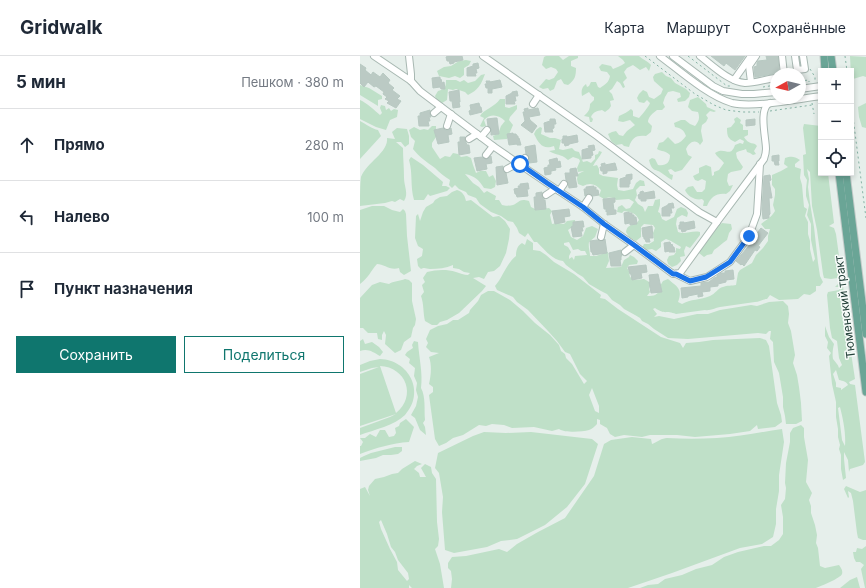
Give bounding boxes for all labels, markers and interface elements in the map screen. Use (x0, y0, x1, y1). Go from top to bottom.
text: Gridwalk (20, 16, 103, 39)
text: Карта (604, 19, 645, 36)
text: Маршрут (667, 19, 730, 36)
text: Сохранённые (752, 19, 846, 36)
north arrow (770, 68, 806, 104)
map controls (818, 68, 854, 176)
button: + (818, 68, 854, 104)
text: 5 мин (16, 72, 66, 92)
text: Пешком · 380 m (241, 74, 344, 90)
button: − (818, 104, 854, 140)
icon: ahead (16, 134, 38, 156)
text: Прямо (54, 135, 105, 154)
text: 280 m (305, 137, 344, 153)
button: locate (818, 140, 854, 176)
route start (511, 155, 529, 173)
icon: left (16, 206, 38, 228)
text: Налево (54, 207, 110, 226)
text: 100 m (307, 209, 344, 225)
route end (740, 227, 758, 245)
street label: Тюменский тракт (831, 254, 858, 359)
icon: arrive (16, 278, 38, 300)
text: Пункт назначения (54, 279, 193, 298)
button: Сохранить (16, 336, 176, 373)
button: Поделиться (184, 336, 344, 373)

